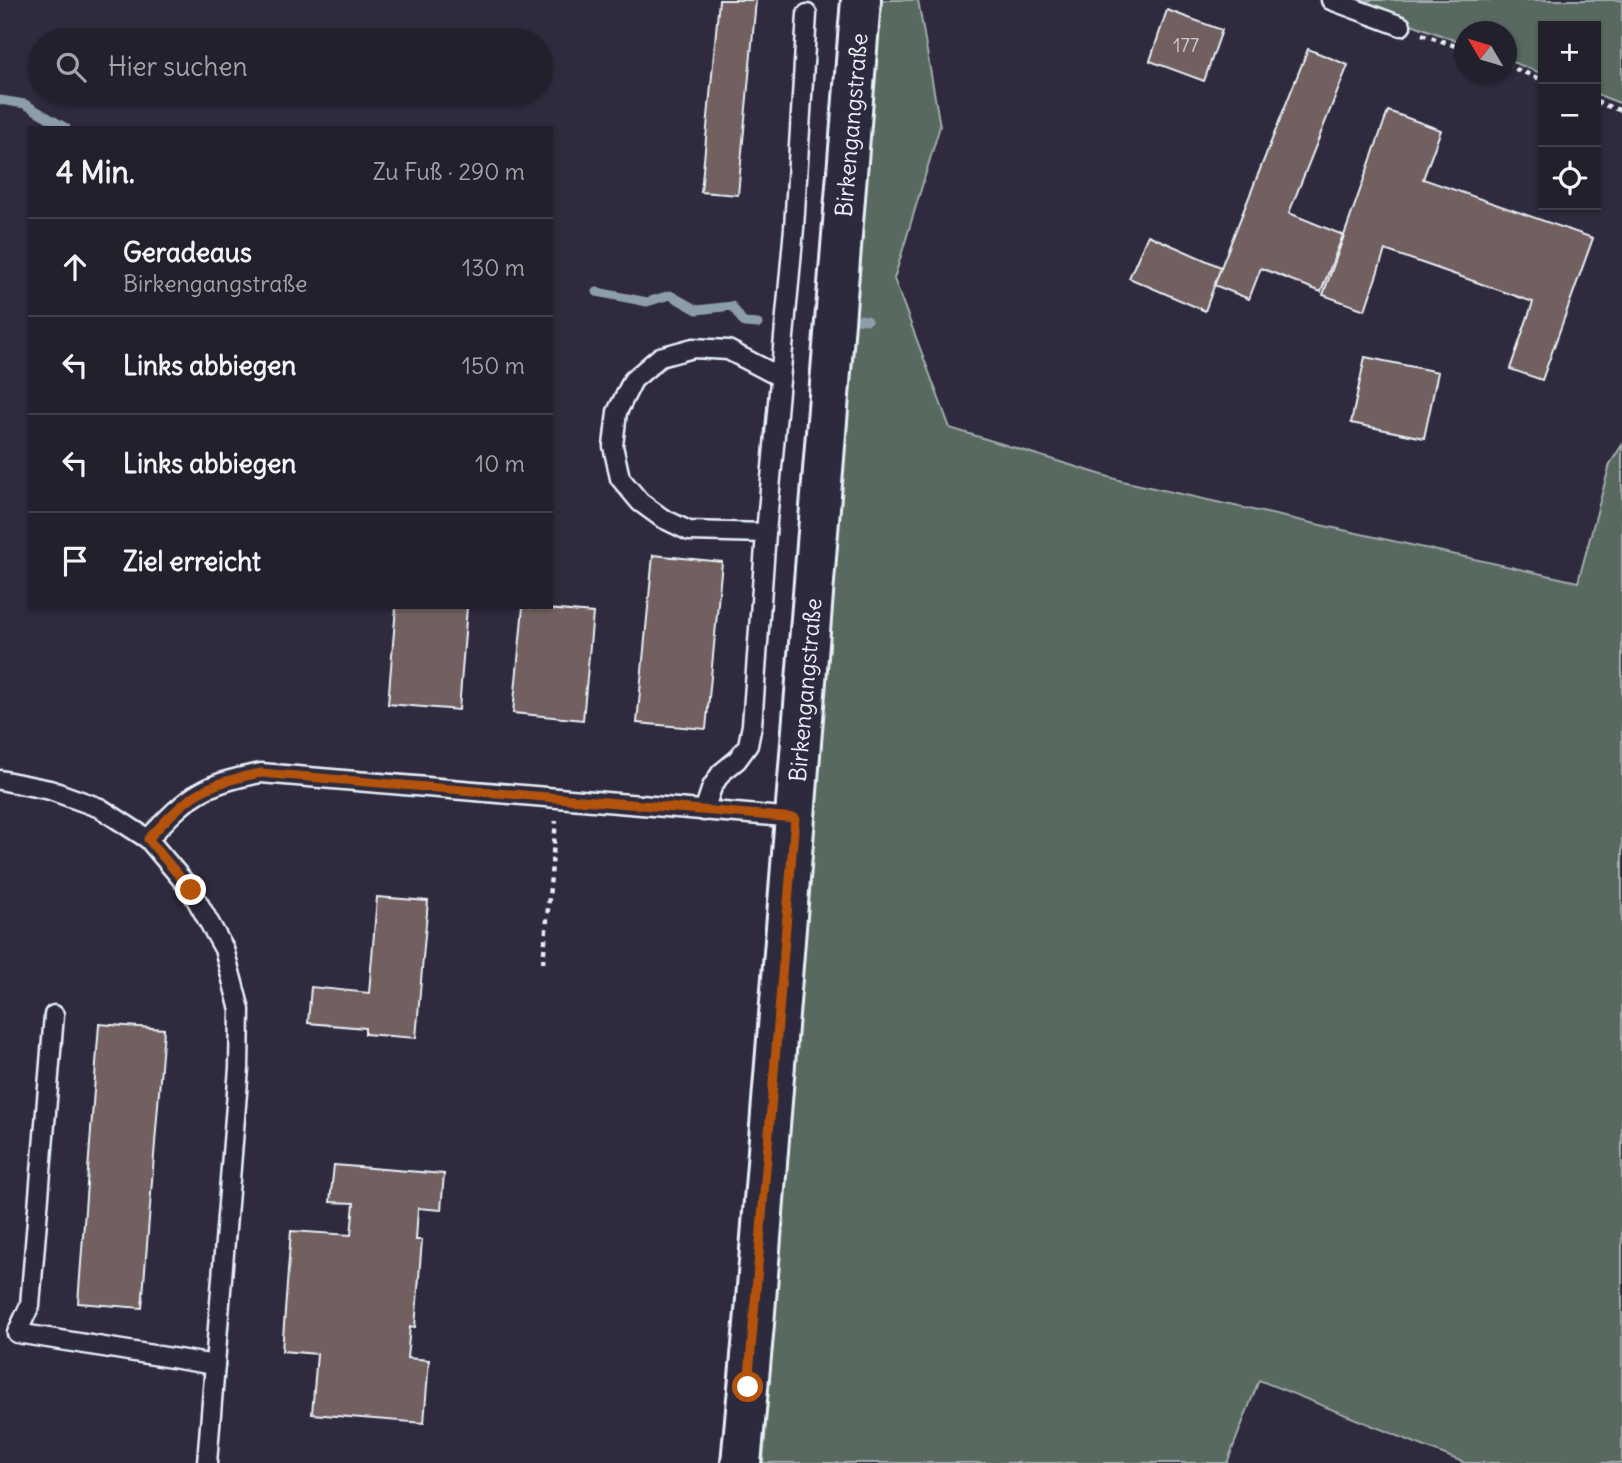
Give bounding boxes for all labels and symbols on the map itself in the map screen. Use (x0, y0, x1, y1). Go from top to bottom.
north arrow (1454, 21, 1517, 84)
street label: Birkengangstraße (829, 32, 873, 218)
house number: 177 (1173, 33, 1199, 57)
street label: Birkengangstraße (783, 597, 827, 783)
route end (175, 874, 206, 905)
route start (732, 1371, 763, 1402)

